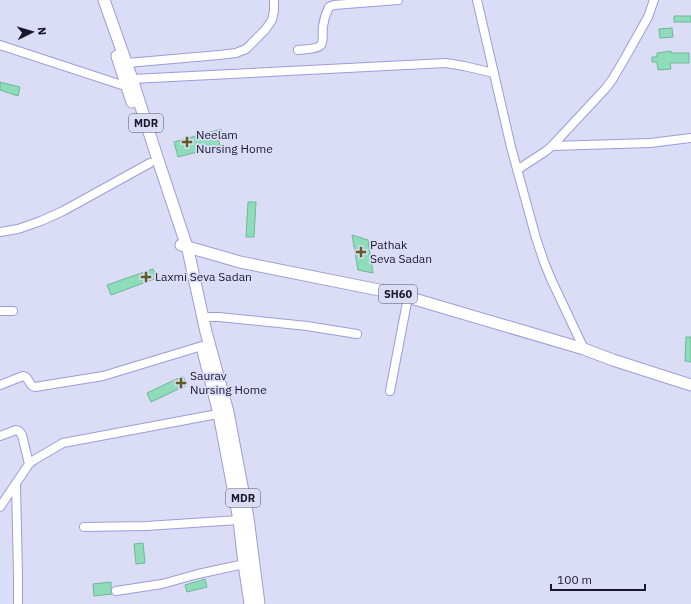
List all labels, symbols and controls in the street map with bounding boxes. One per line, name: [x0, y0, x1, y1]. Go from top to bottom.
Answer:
north arrow: [12, 12, 52, 52]
text: N: [35, 27, 49, 36]
road number: MDR: [129, 114, 163, 132]
place label: Neelam Nursing Home: [196, 127, 273, 156]
marker: Neelam Nursing Home: [181, 136, 193, 148]
place label: Pathak Seva Sadan: [370, 237, 432, 266]
marker: Pathak Seva Sadan: [355, 246, 367, 258]
place label: Laxmi Seva Sadan: [155, 269, 252, 284]
marker: Laxmi Seva Sadan: [140, 271, 152, 283]
road number: SH60: [379, 285, 417, 303]
place label: Saurav Nursing Home: [190, 368, 267, 397]
marker: Saurav Nursing Home: [175, 377, 187, 389]
road number: MDR: [226, 489, 260, 507]
scale bar: [551, 566, 645, 592]
text: 100 m: [557, 572, 592, 587]

